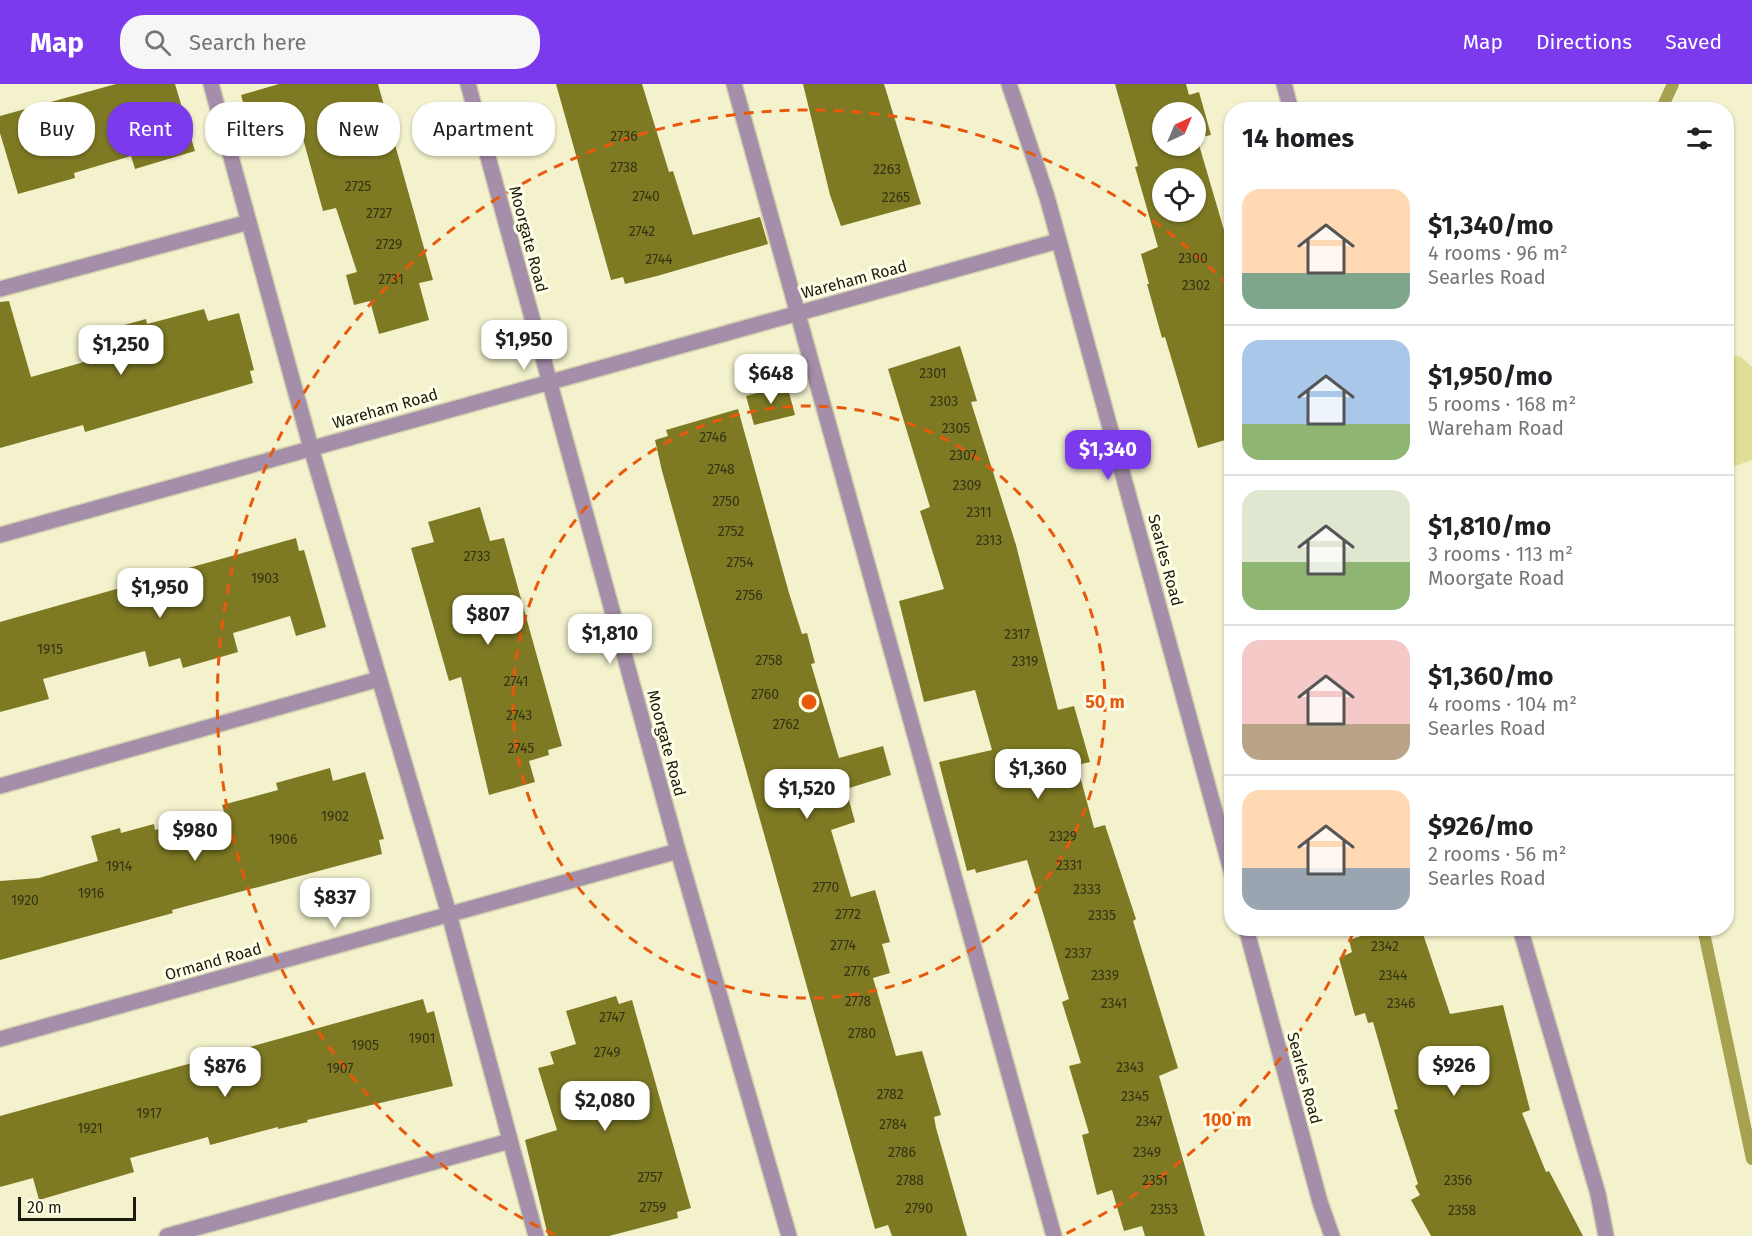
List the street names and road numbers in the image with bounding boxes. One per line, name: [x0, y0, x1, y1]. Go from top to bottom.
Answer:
street label: Moorgate Road: [505, 184, 552, 294]
street label: Wareham Road: [799, 256, 909, 303]
street label: Wareham Road: [330, 384, 440, 433]
street label: Searles Road: [1144, 512, 1187, 608]
street label: Moorgate Road: [643, 688, 690, 798]
street label: Ormand Road: [163, 939, 264, 984]
street label: Searles Road: [1283, 1030, 1326, 1126]

